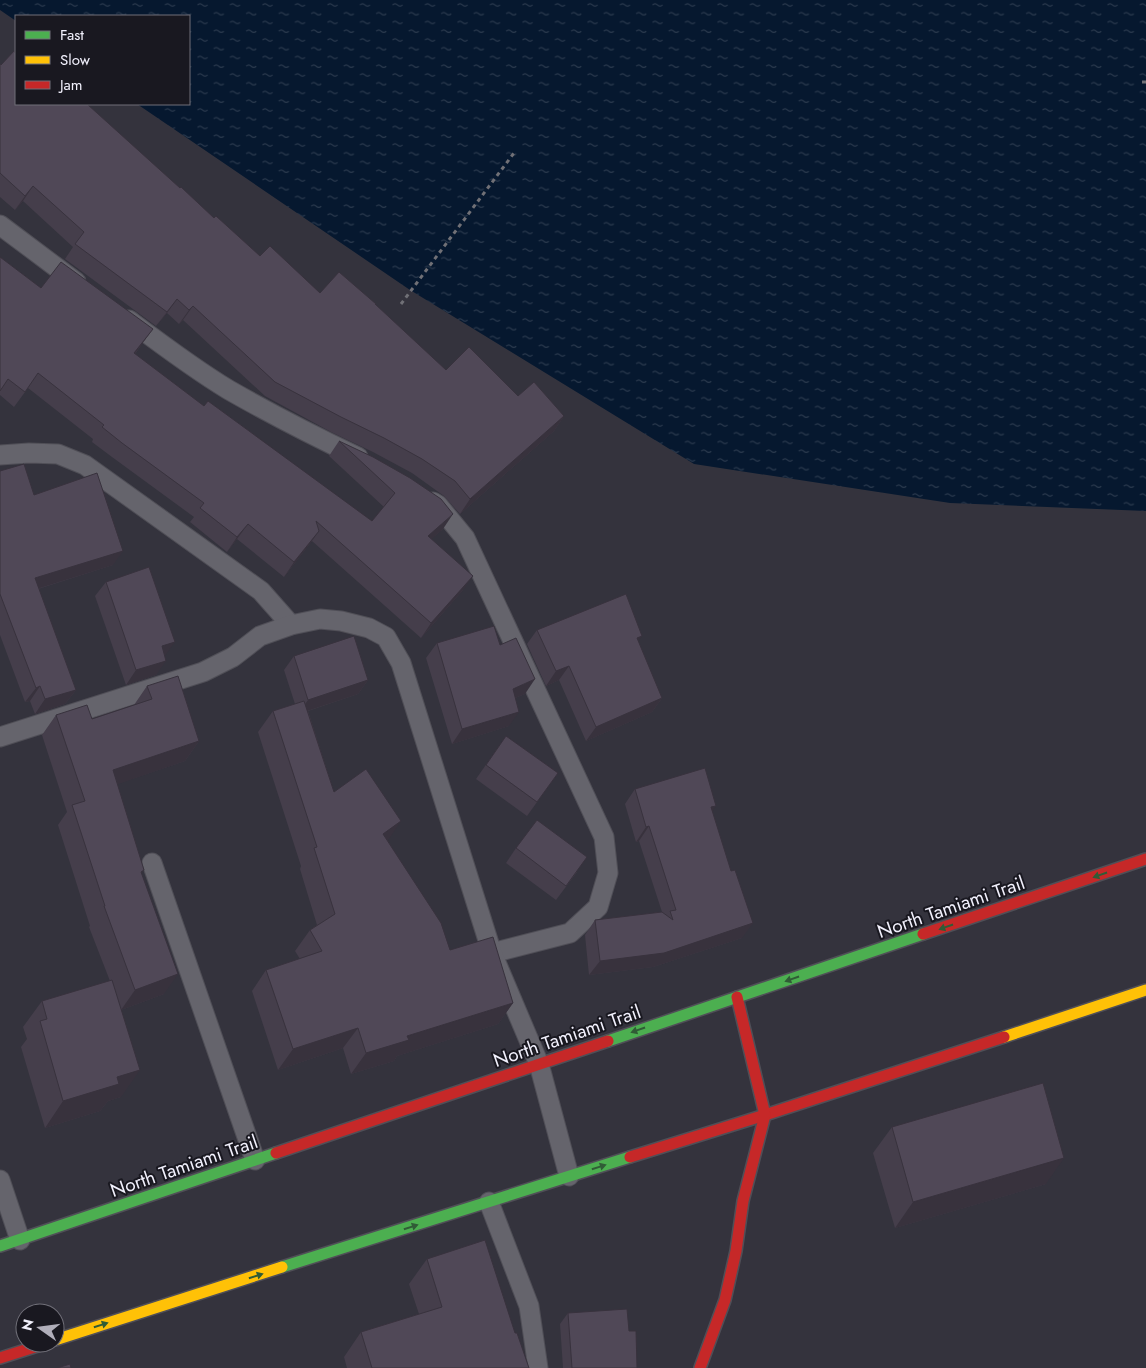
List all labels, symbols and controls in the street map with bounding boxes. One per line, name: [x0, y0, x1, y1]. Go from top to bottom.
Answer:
legend: [15, 15, 190, 105]
text: Fast: [60, 24, 84, 46]
text: Slow: [60, 49, 91, 71]
text: Jam: [58, 74, 83, 96]
street label: North Tamiami Trail: [874, 869, 1028, 945]
one-way arrow: [1092, 872, 1107, 879]
one-way arrow: [938, 924, 953, 931]
one-way arrow: [784, 975, 799, 983]
street label: North Tamiami Trail: [490, 998, 644, 1074]
one-way arrow: [630, 1027, 645, 1035]
street label: North Tamiami Trail: [107, 1128, 261, 1204]
one-way arrow: [592, 1162, 607, 1170]
one-way arrow: [404, 1222, 419, 1230]
one-way arrow: [249, 1272, 264, 1279]
north arrow: [15, 1303, 65, 1353]
text: N: [16, 1317, 38, 1333]
one-way arrow: [94, 1321, 109, 1329]

